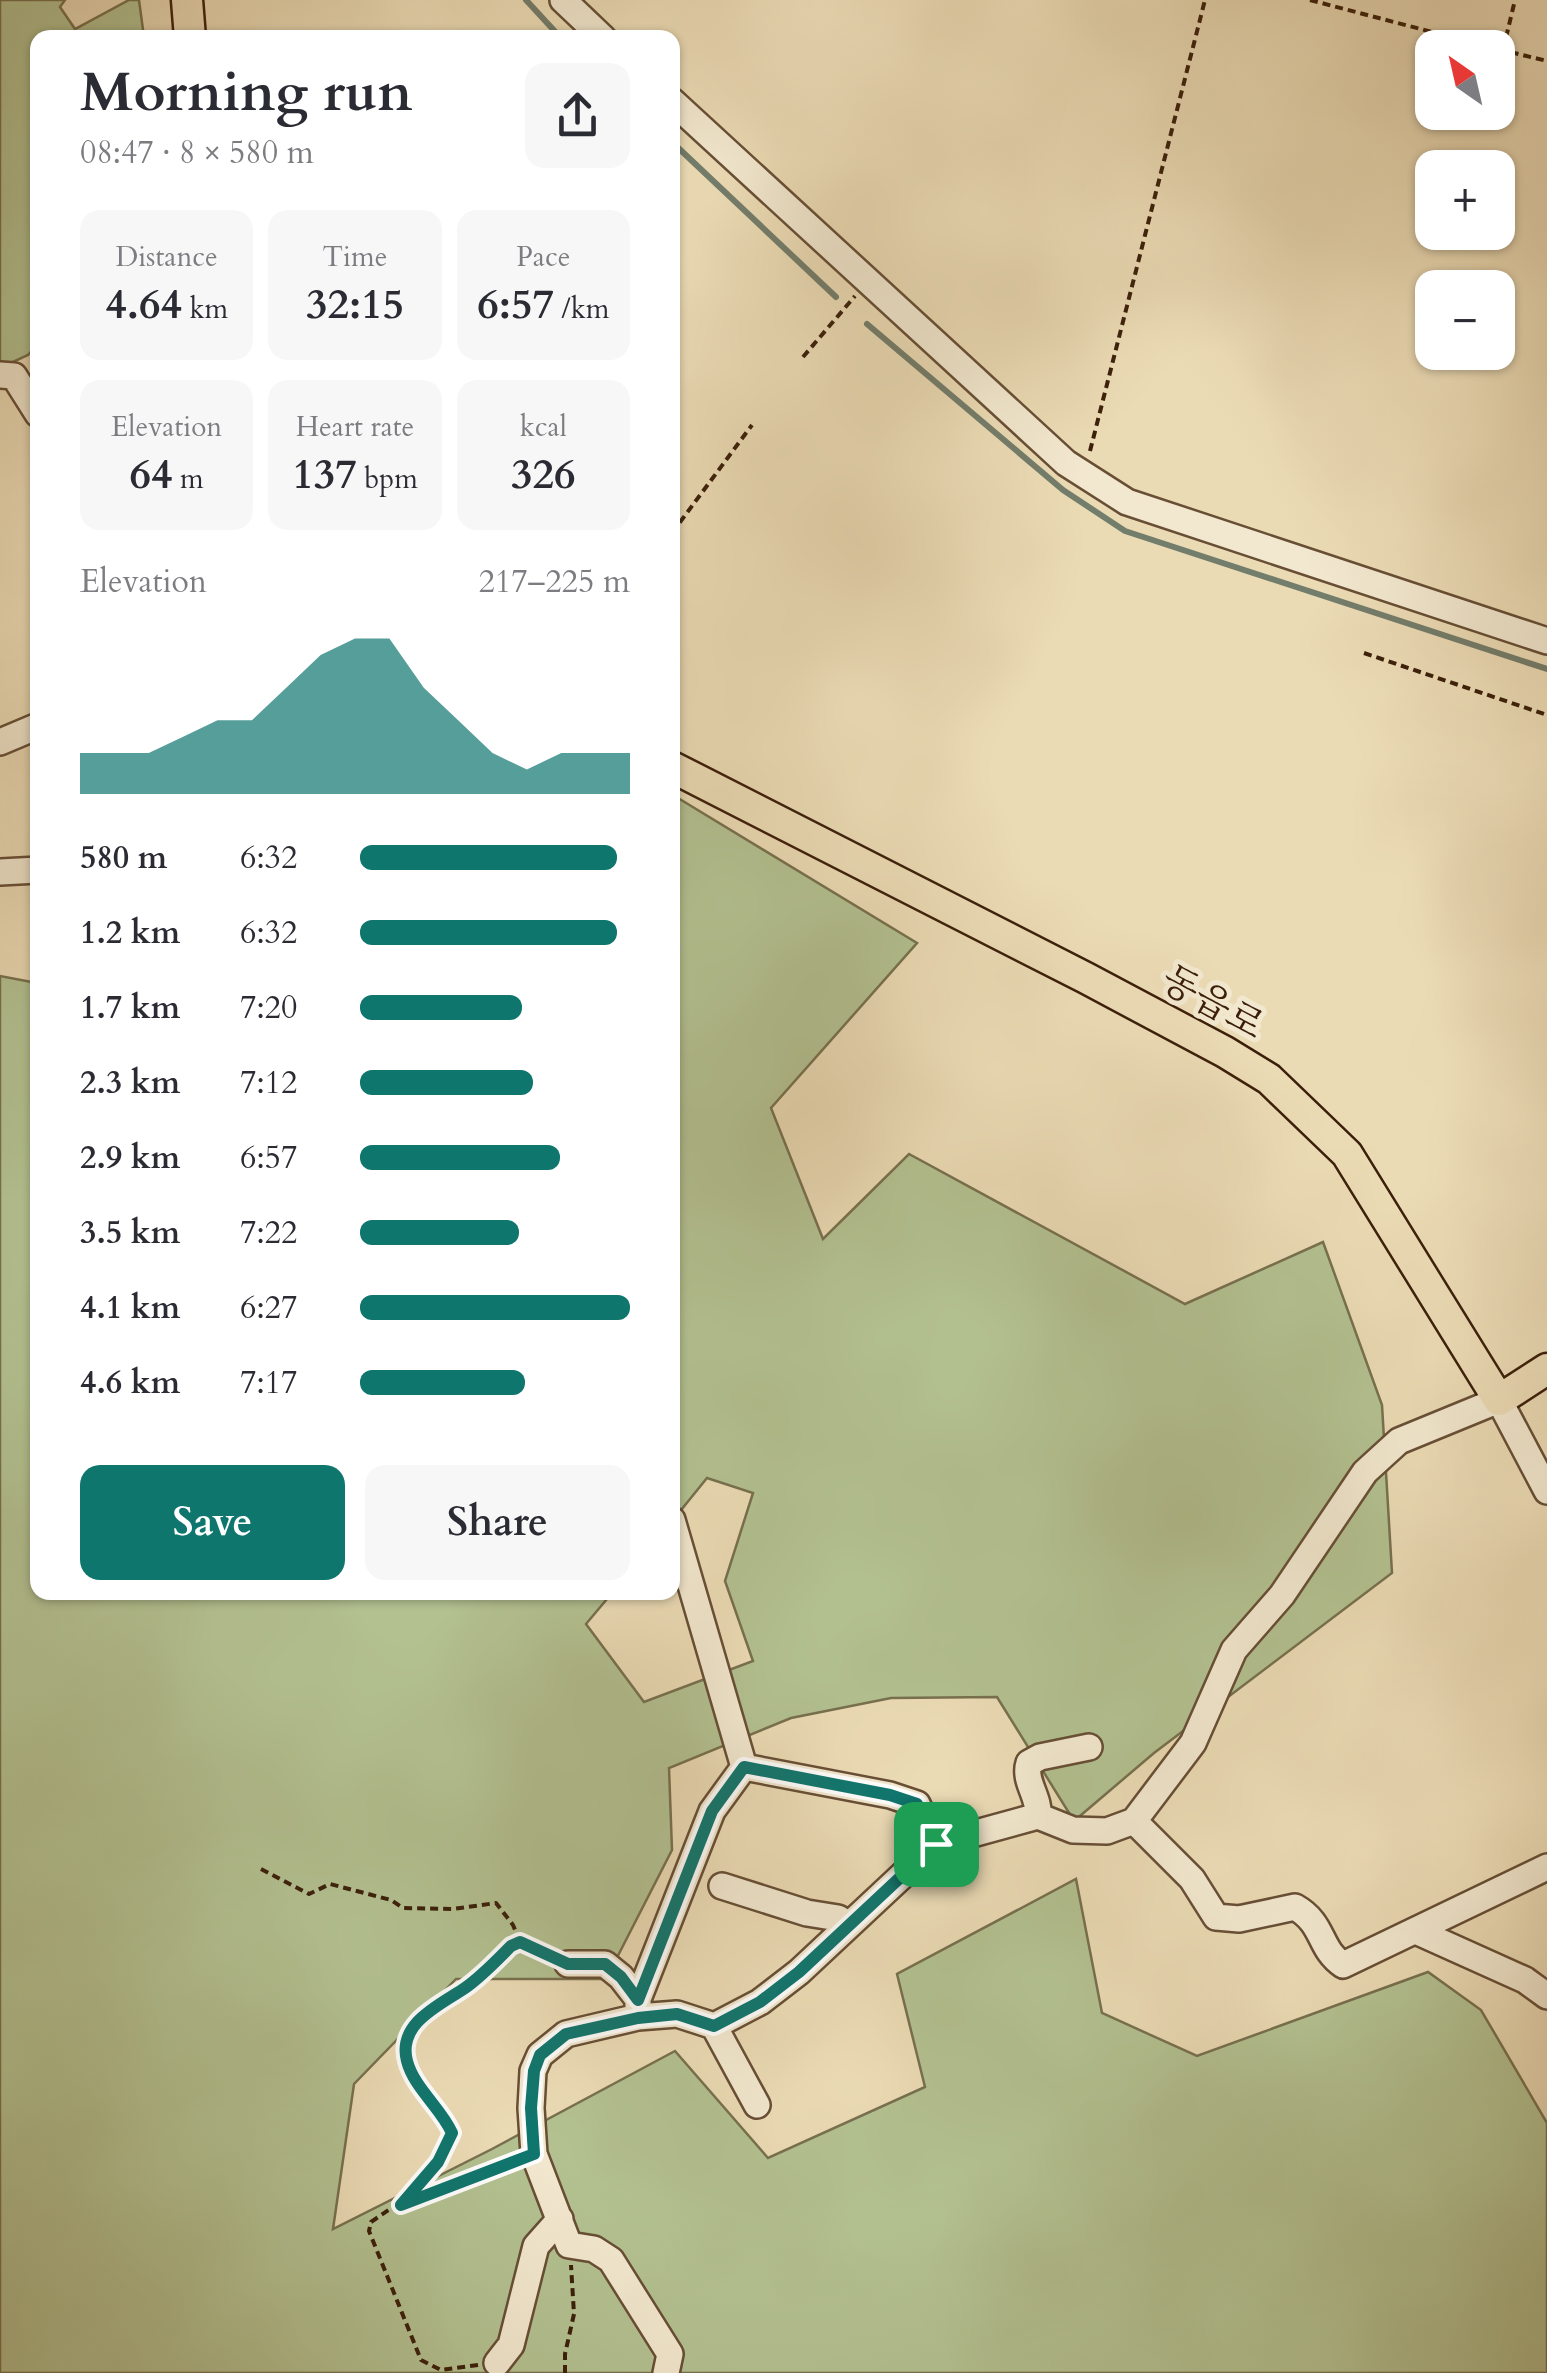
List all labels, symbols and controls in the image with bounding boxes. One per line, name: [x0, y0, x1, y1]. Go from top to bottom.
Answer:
north arrow: [1415, 30, 1515, 130]
map controls: [1415, 30, 1515, 370]
text: Morning run: [80, 56, 413, 130]
button: share: [525, 63, 630, 168]
text: 08:47 · 8 × 580 m: [80, 131, 314, 175]
button: +: [1415, 150, 1515, 250]
text: Distance: [115, 238, 218, 276]
text: Time: [323, 238, 387, 276]
text: Pace: [516, 238, 570, 276]
button: −: [1415, 270, 1515, 370]
text: 4.64: [105, 276, 182, 333]
text: 32:15: [306, 276, 404, 333]
text: 6:57: [477, 276, 554, 333]
text: km: [182, 290, 228, 328]
text: /km: [554, 290, 609, 328]
text: Elevation: [111, 408, 222, 446]
text: Heart rate: [296, 408, 414, 446]
text: kcal: [520, 408, 567, 446]
text: 64: [130, 446, 173, 503]
text: 137: [292, 446, 357, 503]
text: 326: [511, 446, 576, 503]
text: m: [173, 460, 204, 498]
text: bpm: [357, 460, 418, 498]
text: Elevation: [80, 560, 207, 604]
text: 217–225 m: [478, 560, 630, 604]
text: 580 m: [80, 836, 167, 880]
text: 6:32: [240, 836, 297, 880]
text: 1.2 km: [80, 911, 180, 955]
text: 6:32: [240, 911, 297, 955]
street label: 동읍로: [1152, 953, 1273, 1052]
text: 1.7 km: [80, 986, 180, 1030]
text: 7:20: [240, 986, 297, 1030]
text: 2.3 km: [80, 1061, 180, 1105]
text: 7:12: [240, 1061, 297, 1105]
text: 2.9 km: [80, 1136, 180, 1180]
text: 6:57: [240, 1136, 297, 1180]
text: 3.5 km: [80, 1211, 180, 1255]
text: 7:22: [240, 1211, 297, 1255]
text: 4.1 km: [80, 1286, 180, 1330]
text: 6:27: [240, 1286, 297, 1330]
text: 4.6 km: [80, 1361, 180, 1405]
text: 7:17: [240, 1361, 297, 1405]
button: Save: [80, 1465, 345, 1580]
button: Share: [365, 1465, 630, 1580]
pin: [894, 1802, 979, 1887]
icon: arrive: [909, 1817, 964, 1872]

